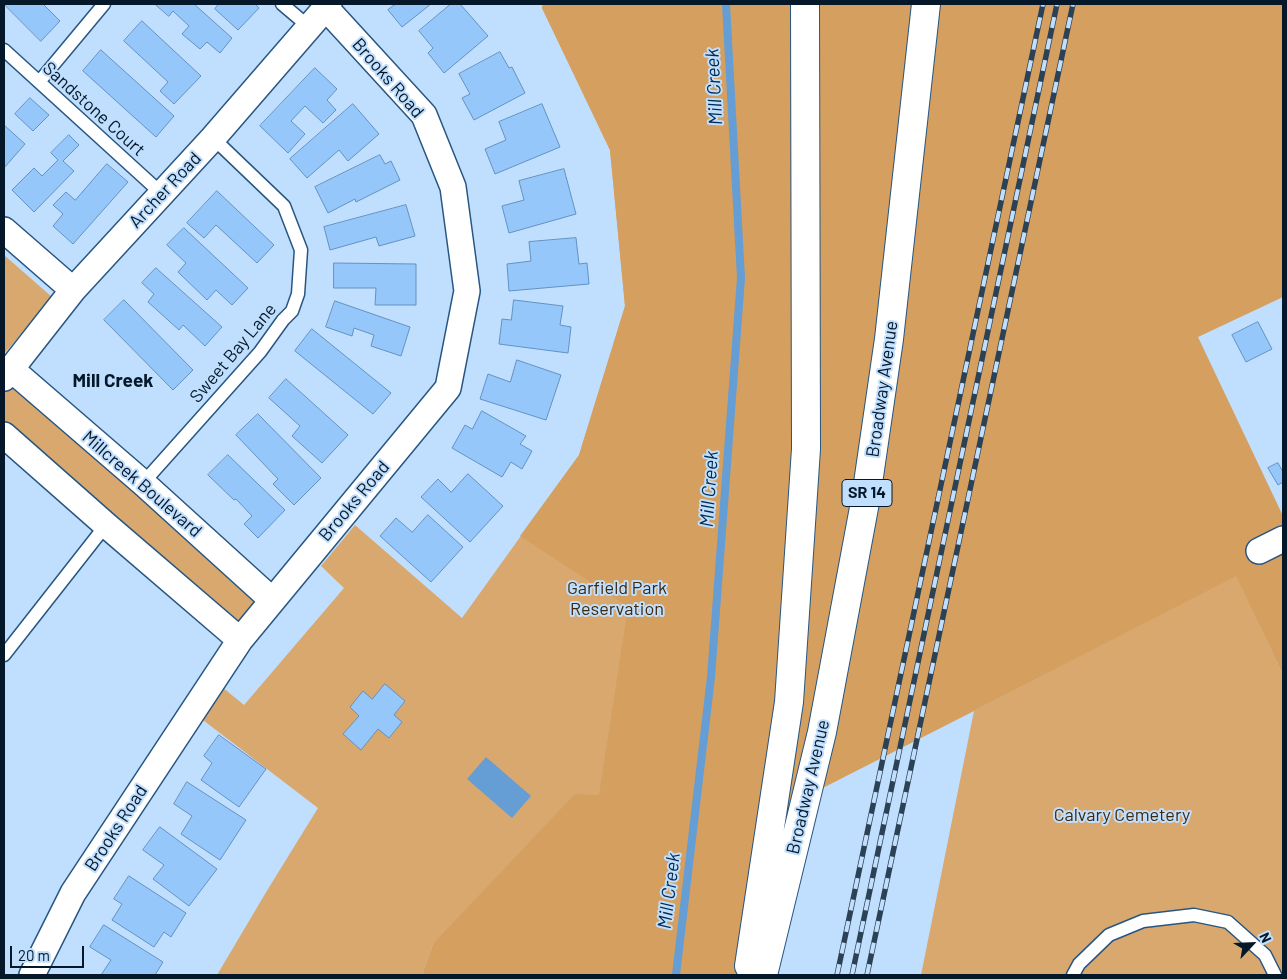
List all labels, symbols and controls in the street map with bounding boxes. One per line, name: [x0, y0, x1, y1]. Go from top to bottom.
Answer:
street label: Brooks Road: [348, 34, 428, 122]
water label: Mill Creek: [701, 48, 727, 126]
street label: Sandstone Court: [38, 57, 150, 161]
street label: Archer Road: [124, 148, 206, 232]
street label: Sweet Bay Lane: [185, 299, 281, 407]
street label: Broadway Avenue: [862, 319, 902, 459]
district label: Mill Creek: [73, 370, 153, 392]
street label: Millcreek Boulevard: [78, 426, 206, 542]
water label: Mill Creek: [695, 450, 723, 528]
street label: Brooks Road: [314, 456, 394, 546]
road number: SR 14: [842, 479, 892, 506]
park label: Garfield Park Reservation: [567, 577, 667, 620]
street label: Broadway Avenue: [782, 718, 834, 856]
street label: Brooks Road: [80, 781, 152, 875]
park label: Calvary Cemetery: [1054, 804, 1190, 826]
water label: Mill Creek: [653, 852, 685, 930]
north arrow: [1227, 919, 1277, 969]
text: N: [1256, 930, 1276, 945]
scale bar: [12, 936, 86, 968]
text: 20 m: [18, 946, 50, 964]

